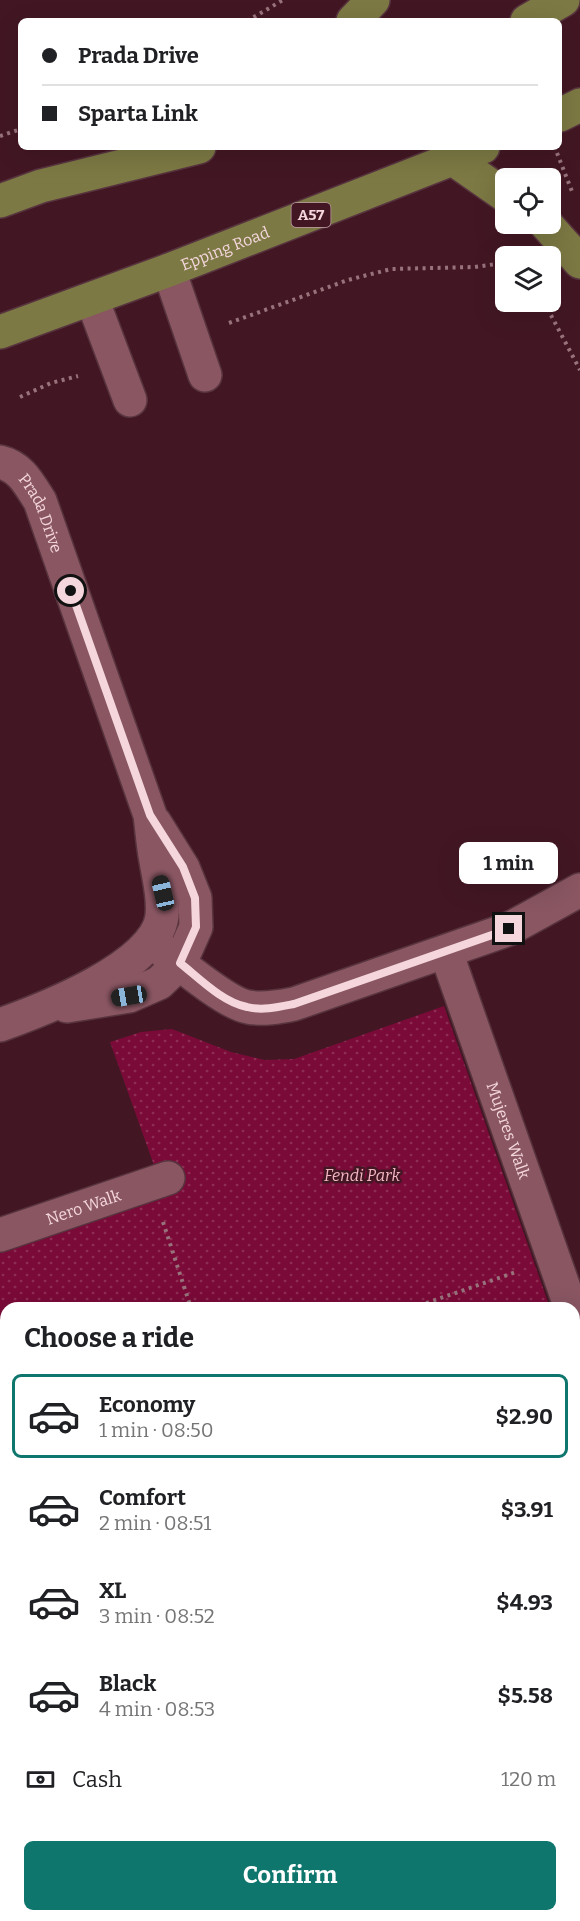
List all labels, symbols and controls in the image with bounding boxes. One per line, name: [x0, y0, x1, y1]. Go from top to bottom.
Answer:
text: Prada Drive: [78, 42, 199, 69]
text: Sparta Link: [78, 100, 198, 127]
map controls: [495, 168, 561, 312]
button: locate: [495, 168, 561, 234]
road number: A57: [292, 203, 330, 227]
street label: Epping Road: [178, 222, 272, 274]
button: layers: [495, 246, 561, 312]
street label: Prada Drive: [15, 469, 67, 555]
route start: [57, 577, 84, 604]
callout: 1 min: [460, 842, 558, 884]
text: 1 min: [483, 851, 534, 875]
car: [150, 873, 176, 913]
route end: [495, 915, 522, 942]
car: [110, 984, 148, 1008]
street label: Mujeres Walk: [483, 1079, 534, 1181]
park label: Fendi Park: [324, 1166, 400, 1185]
street label: Nero Walk: [43, 1185, 123, 1228]
text: Choose a ride: [24, 1322, 194, 1354]
icon: car: [27, 1389, 81, 1443]
text: Economy: [99, 1391, 195, 1418]
text: $2.90: [496, 1403, 553, 1430]
text: 1 min · 08:50: [99, 1418, 214, 1442]
icon: car: [27, 1482, 81, 1536]
text: Comfort: [99, 1484, 186, 1511]
text: $3.91: [501, 1496, 553, 1523]
text: 2 min · 08:51: [99, 1511, 211, 1535]
icon: car: [27, 1575, 81, 1629]
text: XL: [99, 1577, 126, 1604]
text: $4.93: [496, 1589, 553, 1616]
text: 3 min · 08:52: [99, 1604, 215, 1628]
icon: car: [27, 1668, 81, 1722]
text: Black: [99, 1670, 156, 1697]
text: $5.58: [498, 1682, 553, 1709]
text: 4 min · 08:53: [99, 1697, 215, 1721]
icon: cash: [24, 1763, 57, 1796]
text: Cash: [72, 1766, 122, 1793]
text: 120 m: [501, 1767, 556, 1791]
button: Confirm: [24, 1841, 556, 1910]

